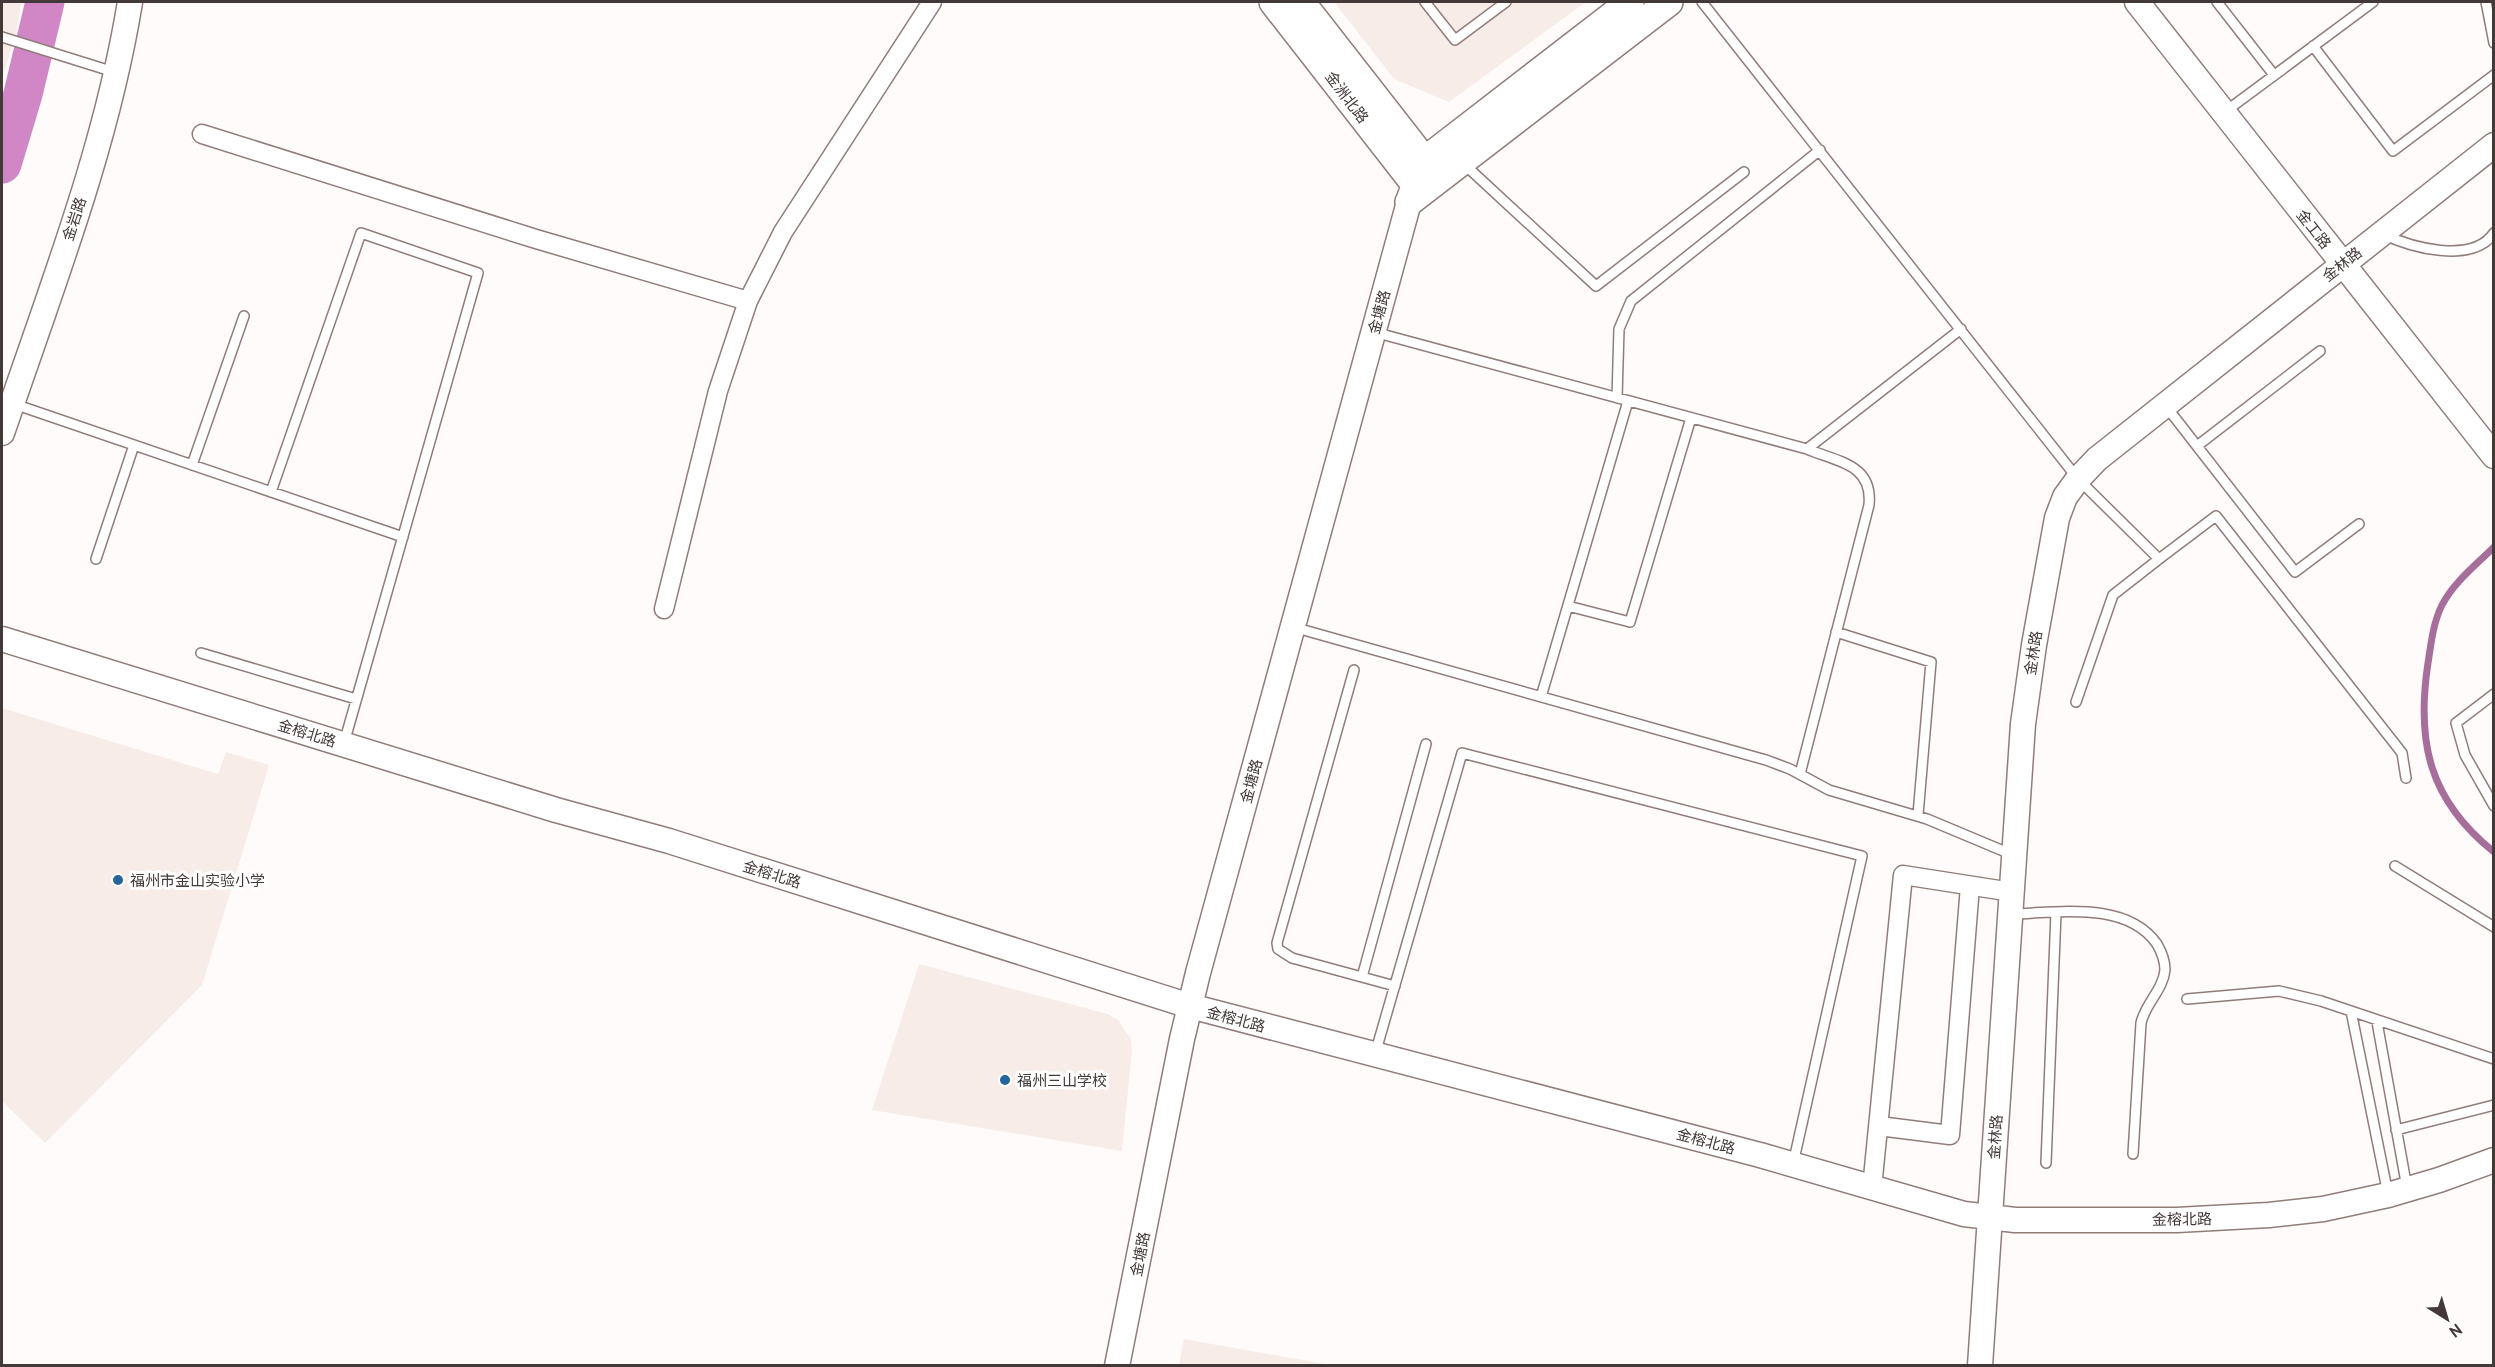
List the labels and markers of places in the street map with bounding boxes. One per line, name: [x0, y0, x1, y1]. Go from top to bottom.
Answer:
place label: 福州市金山实验小学: [130, 871, 265, 890]
marker: 福州市金山实验小学: [111, 873, 125, 887]
place label: 福州三山学校: [1017, 1071, 1107, 1090]
marker: 福州三山学校: [998, 1073, 1012, 1087]

